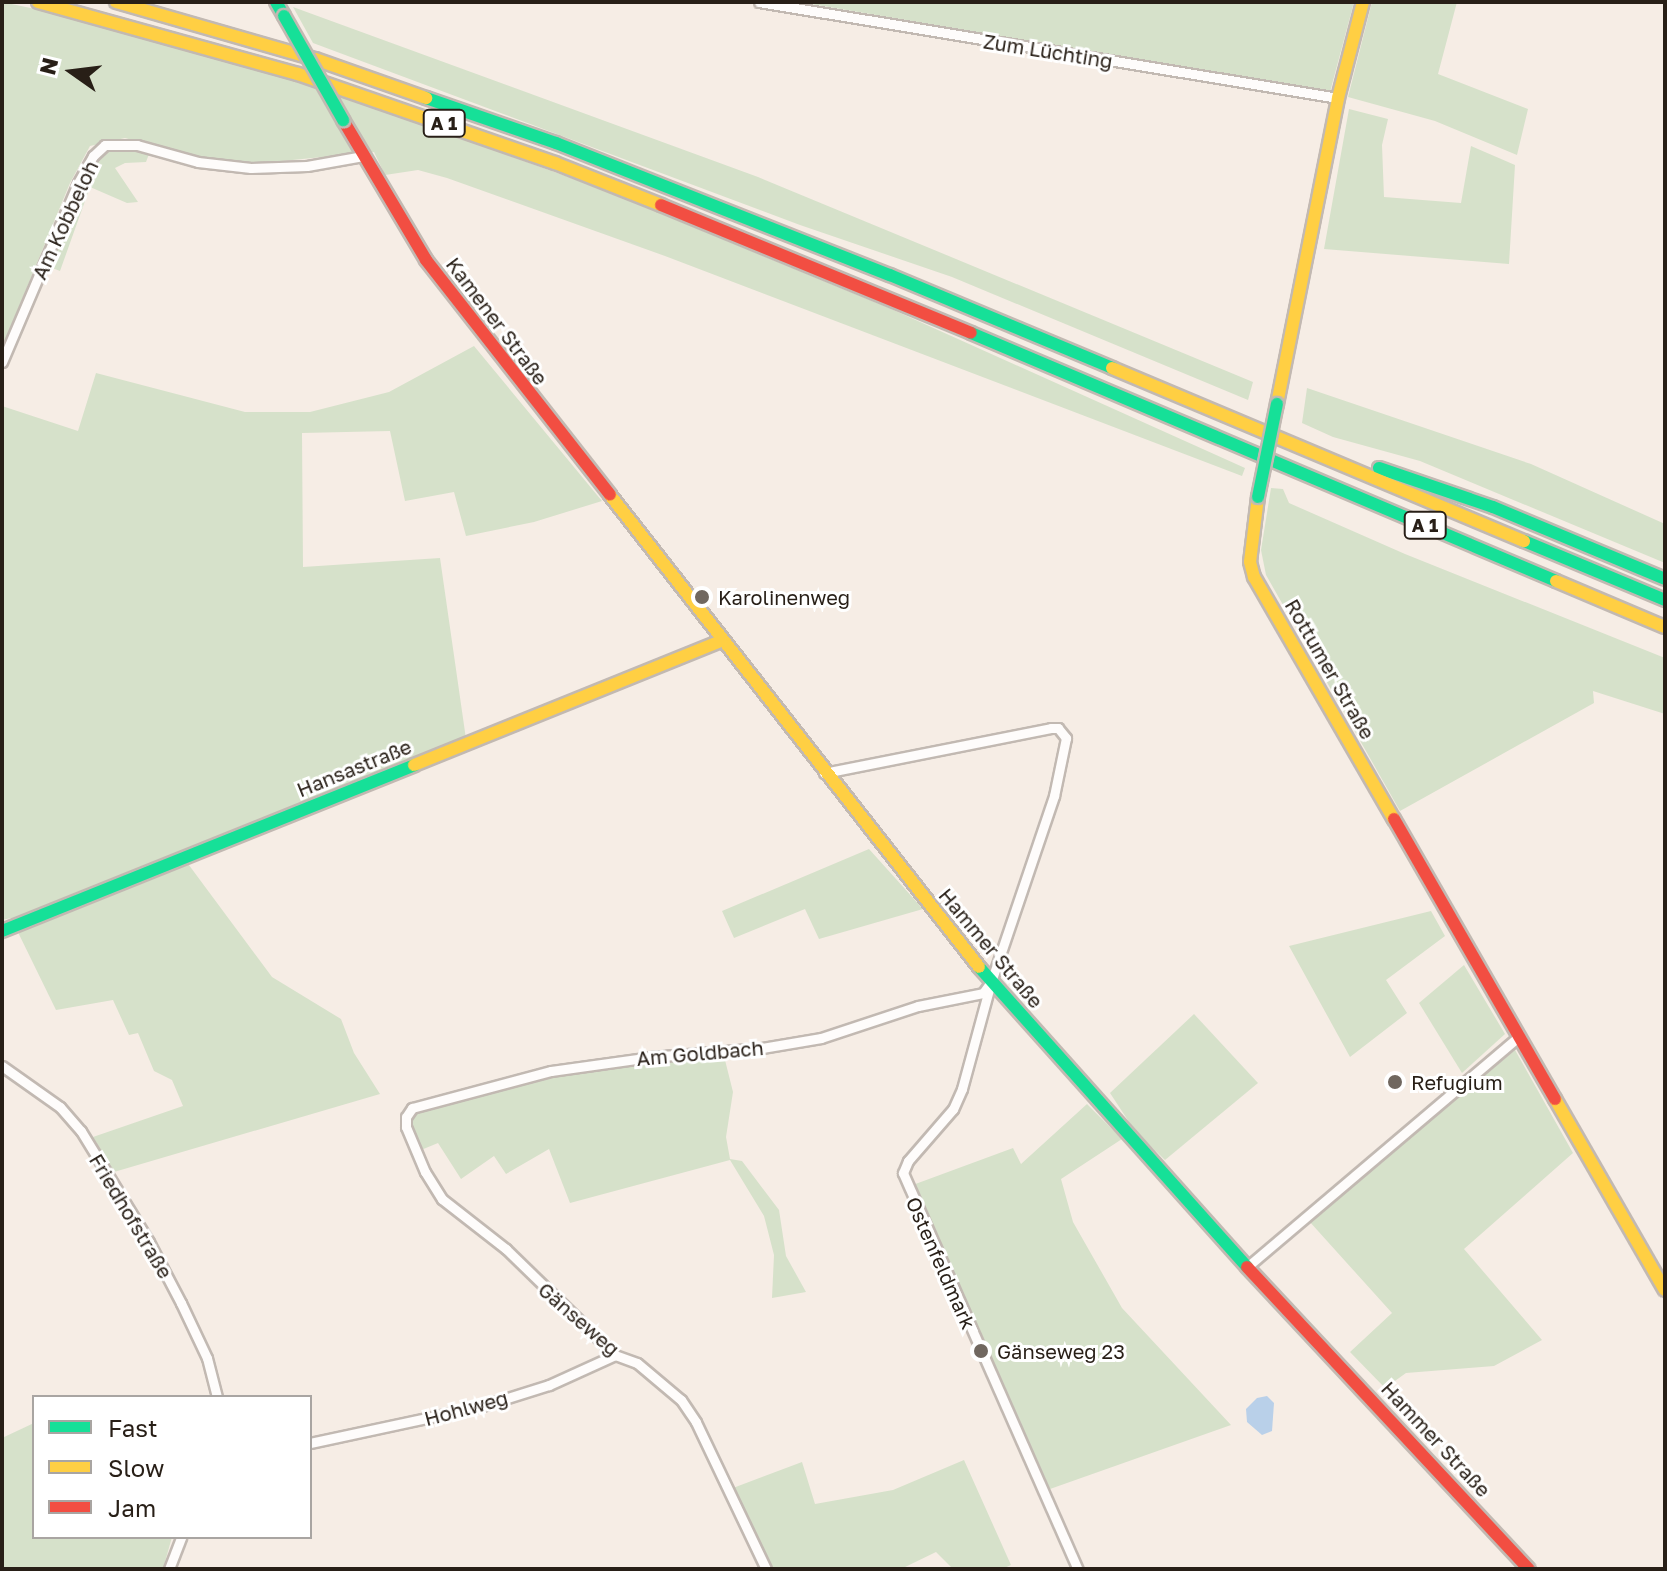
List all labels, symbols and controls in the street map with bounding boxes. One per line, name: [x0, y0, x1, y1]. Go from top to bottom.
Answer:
street label: Zum Lüchting: [982, 29, 1114, 73]
north arrow: [32, 32, 112, 112]
text: N: [33, 55, 63, 77]
road number: A 1: [422, 109, 466, 137]
street label: Am Kobbeloh: [27, 157, 103, 283]
street label: Kamener Straße: [441, 253, 553, 389]
road number: A 1: [1403, 511, 1447, 539]
place label: Karolinenweg: [718, 585, 850, 609]
marker: Karolinenweg: [693, 588, 711, 606]
street label: Rottumer Straße: [1280, 595, 1380, 743]
street label: Hansastraße: [293, 734, 415, 802]
street label: Hammer Straße: [934, 883, 1048, 1013]
street label: Am Goldbach: [635, 1035, 765, 1071]
place label: Refugium: [1411, 1070, 1503, 1094]
marker: Refugium: [1386, 1073, 1404, 1091]
street label: Friedhofstraße: [84, 1149, 178, 1283]
street label: Ostenfeldmark: [901, 1193, 981, 1333]
street label: Gänseweg: [534, 1277, 624, 1361]
place label: Gänseweg 23: [997, 1339, 1125, 1363]
marker: Gänseweg 23: [972, 1342, 990, 1360]
street label: Hammer Straße: [1376, 1376, 1496, 1502]
street label: Hohlweg: [422, 1385, 510, 1431]
legend: [32, 1395, 312, 1539]
text: Fast: [108, 1413, 158, 1442]
text: Slow: [108, 1453, 164, 1482]
text: Jam: [108, 1493, 156, 1522]

